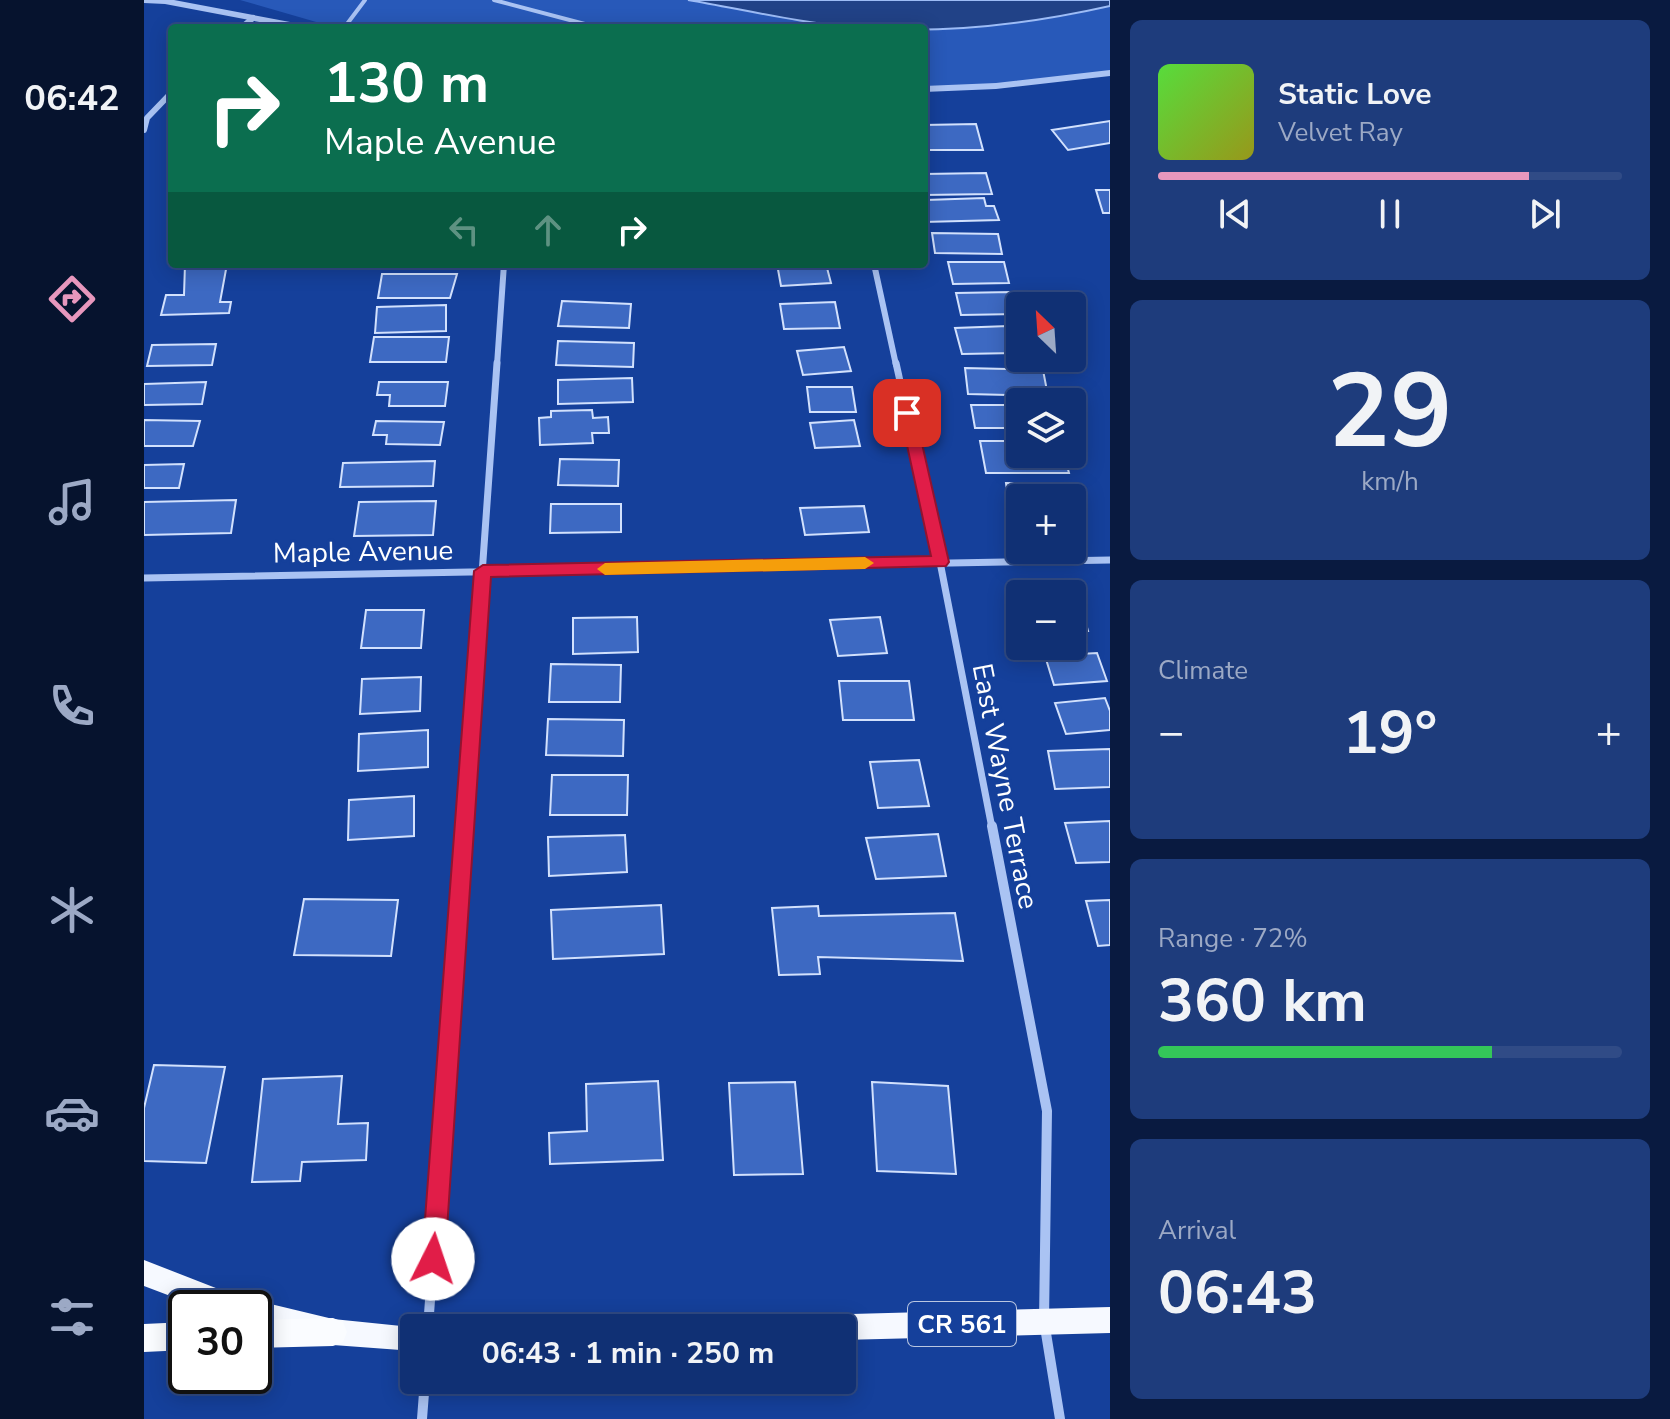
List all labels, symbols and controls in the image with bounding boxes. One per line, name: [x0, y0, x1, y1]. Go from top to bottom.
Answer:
text: 130 m: [324, 45, 489, 122]
icon: right: [192, 56, 296, 160]
text: 06:42: [24, 74, 120, 123]
text: Static Love: [1278, 74, 1432, 115]
text: Velvet Ray: [1278, 115, 1403, 150]
text: Maple Avenue: [324, 118, 556, 167]
icon: previous: [1213, 192, 1257, 236]
icon: pause: [1368, 192, 1412, 236]
icon: next: [1523, 192, 1567, 236]
icon: left: [442, 208, 486, 252]
icon: ahead: [526, 208, 570, 252]
icon: right: [610, 208, 654, 252]
icon: directions: [44, 271, 100, 327]
north arrow: [1006, 292, 1086, 372]
map controls: [1006, 292, 1086, 660]
text: 29: [1328, 341, 1452, 483]
pin: [873, 379, 941, 447]
button: layers: [1006, 388, 1086, 468]
icon: arrive: [885, 391, 929, 435]
text: km/h: [1361, 464, 1419, 499]
icon: music: [44, 474, 100, 530]
button: +: [1006, 484, 1086, 564]
street label: Maple Avenue: [272, 531, 454, 573]
button: −: [1006, 580, 1086, 660]
text: Climate: [1158, 653, 1248, 688]
street label: East Wayne Terrace: [963, 660, 1047, 912]
icon: phone: [44, 678, 100, 734]
text: 19°: [1343, 692, 1437, 774]
text: −: [1158, 703, 1184, 763]
text: +: [1596, 703, 1622, 763]
icon: climate: [44, 882, 100, 938]
text: Range · 72%: [1158, 921, 1308, 956]
text: 360 km: [1158, 960, 1367, 1042]
icon: car: [44, 1085, 100, 1141]
text: Arrival: [1158, 1213, 1236, 1248]
position arrow: [391, 1217, 475, 1301]
text: 06:43: [1158, 1252, 1317, 1334]
icon: filters: [44, 1289, 100, 1345]
speed limit sign: 30: [168, 1290, 272, 1394]
road number: CR 561: [908, 1302, 1016, 1346]
text: 06:43 · 1 min · 250 m: [482, 1333, 774, 1374]

